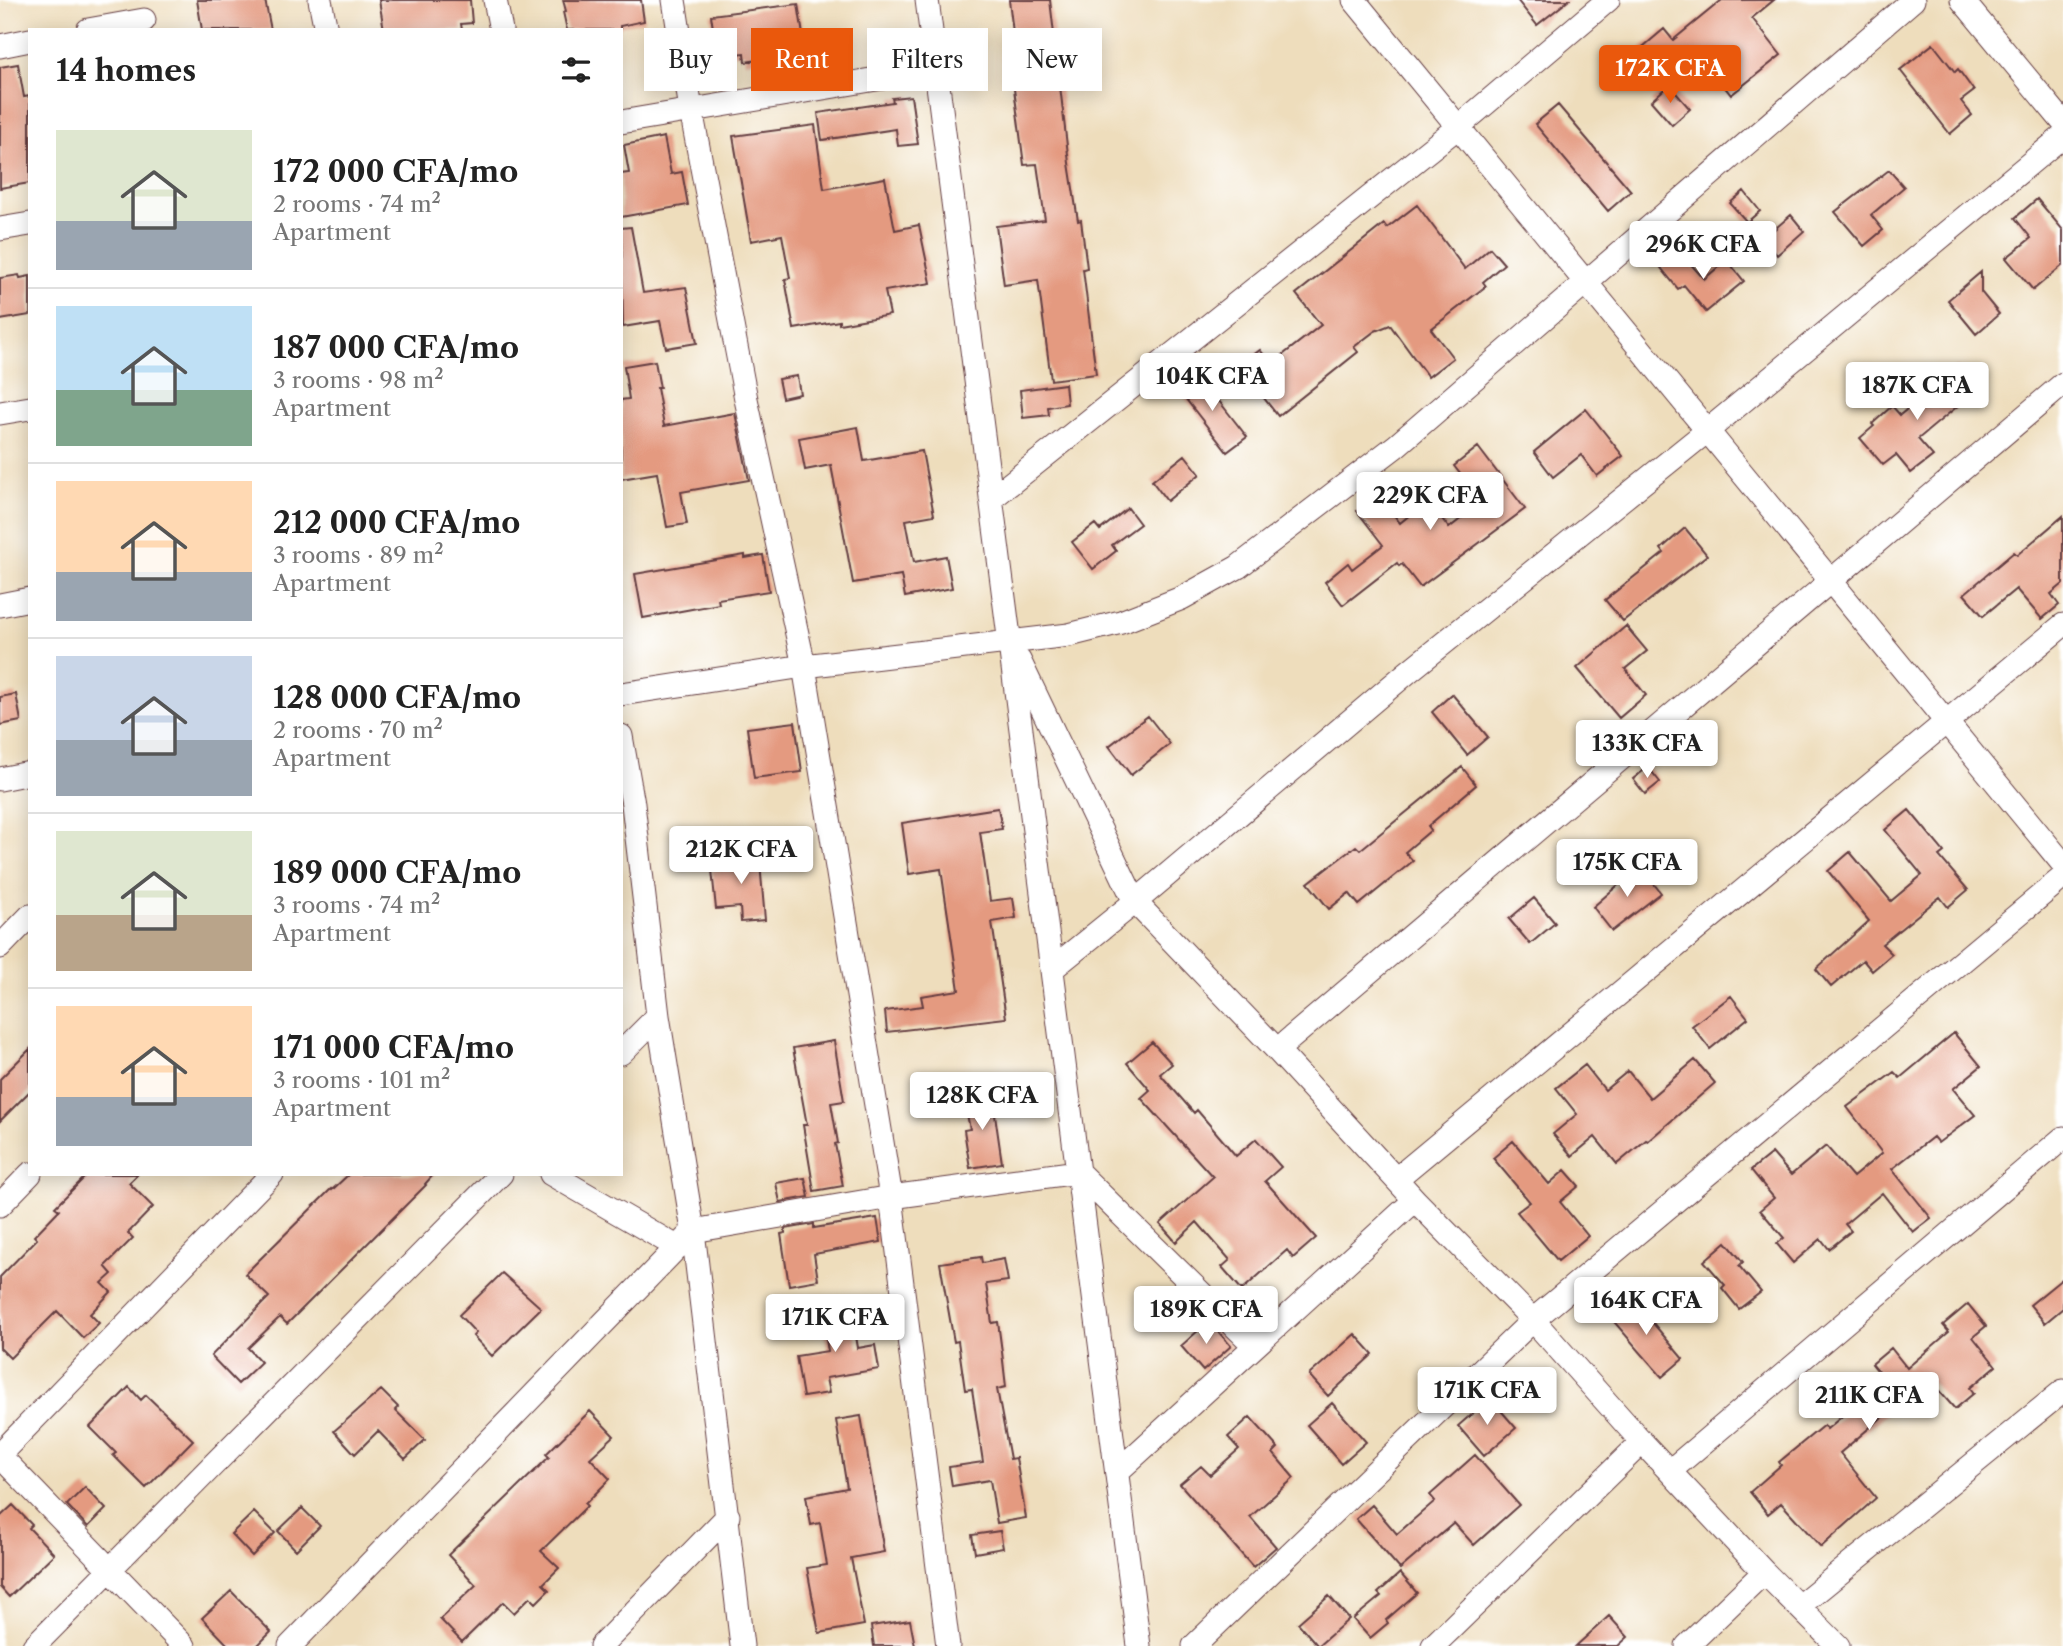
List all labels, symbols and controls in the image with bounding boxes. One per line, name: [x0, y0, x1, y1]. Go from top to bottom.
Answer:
chip: Buy: [644, 28, 737, 91]
chip: Rent: [751, 28, 853, 91]
chip: Filters: [867, 28, 988, 91]
chip: New: [1002, 28, 1102, 91]
pin: 172K CFA: [1598, 46, 1742, 105]
icon: filters: [557, 51, 595, 89]
text: 14 homes: [56, 52, 196, 89]
text: 172K CFA: [1615, 54, 1725, 82]
text: 172 000 CFA/mo: [273, 153, 518, 190]
icon: home: [112, 158, 196, 242]
text: 2 rooms · 74 m²: [273, 190, 441, 218]
text: Apartment: [273, 218, 391, 246]
pin: 296K CFA: [1631, 222, 1775, 281]
text: 296K CFA: [1645, 230, 1761, 258]
text: 187 000 CFA/mo: [273, 329, 519, 366]
icon: home: [112, 334, 196, 418]
pin: 104K CFA: [1140, 354, 1284, 413]
text: 104K CFA: [1156, 362, 1268, 390]
pin: 187K CFA: [1845, 362, 1989, 422]
text: 3 rooms · 98 m²: [273, 366, 444, 394]
text: 187K CFA: [1862, 371, 1972, 399]
text: Apartment: [273, 394, 391, 422]
pin: 229K CFA: [1358, 472, 1502, 532]
text: 229K CFA: [1373, 481, 1487, 509]
text: 212 000 CFA/mo: [273, 504, 520, 541]
icon: home: [112, 509, 196, 593]
text: 3 rooms · 89 m²: [273, 541, 444, 569]
text: Apartment: [273, 569, 391, 597]
text: 128 000 CFA/mo: [273, 679, 521, 716]
icon: home: [112, 684, 196, 768]
text: 2 rooms · 70 m²: [273, 716, 443, 744]
pin: 133K CFA: [1575, 720, 1719, 780]
text: 133K CFA: [1592, 729, 1702, 757]
text: Apartment: [273, 744, 391, 772]
pin: 212K CFA: [669, 826, 813, 886]
text: 212K CFA: [685, 835, 797, 863]
pin: 175K CFA: [1555, 839, 1699, 899]
text: 175K CFA: [1573, 848, 1681, 876]
text: 189 000 CFA/mo: [273, 854, 521, 891]
icon: home: [112, 859, 196, 943]
text: 3 rooms · 74 m²: [273, 891, 440, 919]
text: Apartment: [273, 919, 391, 947]
text: 171 000 CFA/mo: [273, 1029, 514, 1066]
icon: home: [112, 1034, 196, 1118]
text: 3 rooms · 101 m²: [273, 1066, 450, 1094]
pin: 128K CFA: [910, 1072, 1054, 1132]
text: 128K CFA: [926, 1081, 1038, 1109]
text: Apartment: [273, 1094, 391, 1122]
pin: 164K CFA: [1574, 1278, 1718, 1337]
pin: 189K CFA: [1134, 1286, 1278, 1346]
text: 164K CFA: [1590, 1286, 1702, 1314]
pin: 171K CFA: [763, 1294, 907, 1354]
text: 189K CFA: [1150, 1295, 1262, 1323]
text: 171K CFA: [782, 1303, 888, 1331]
pin: 171K CFA: [1415, 1368, 1559, 1427]
pin: 211K CFA: [1797, 1372, 1941, 1432]
text: 171K CFA: [1434, 1376, 1540, 1404]
text: 211K CFA: [1815, 1381, 1923, 1409]

